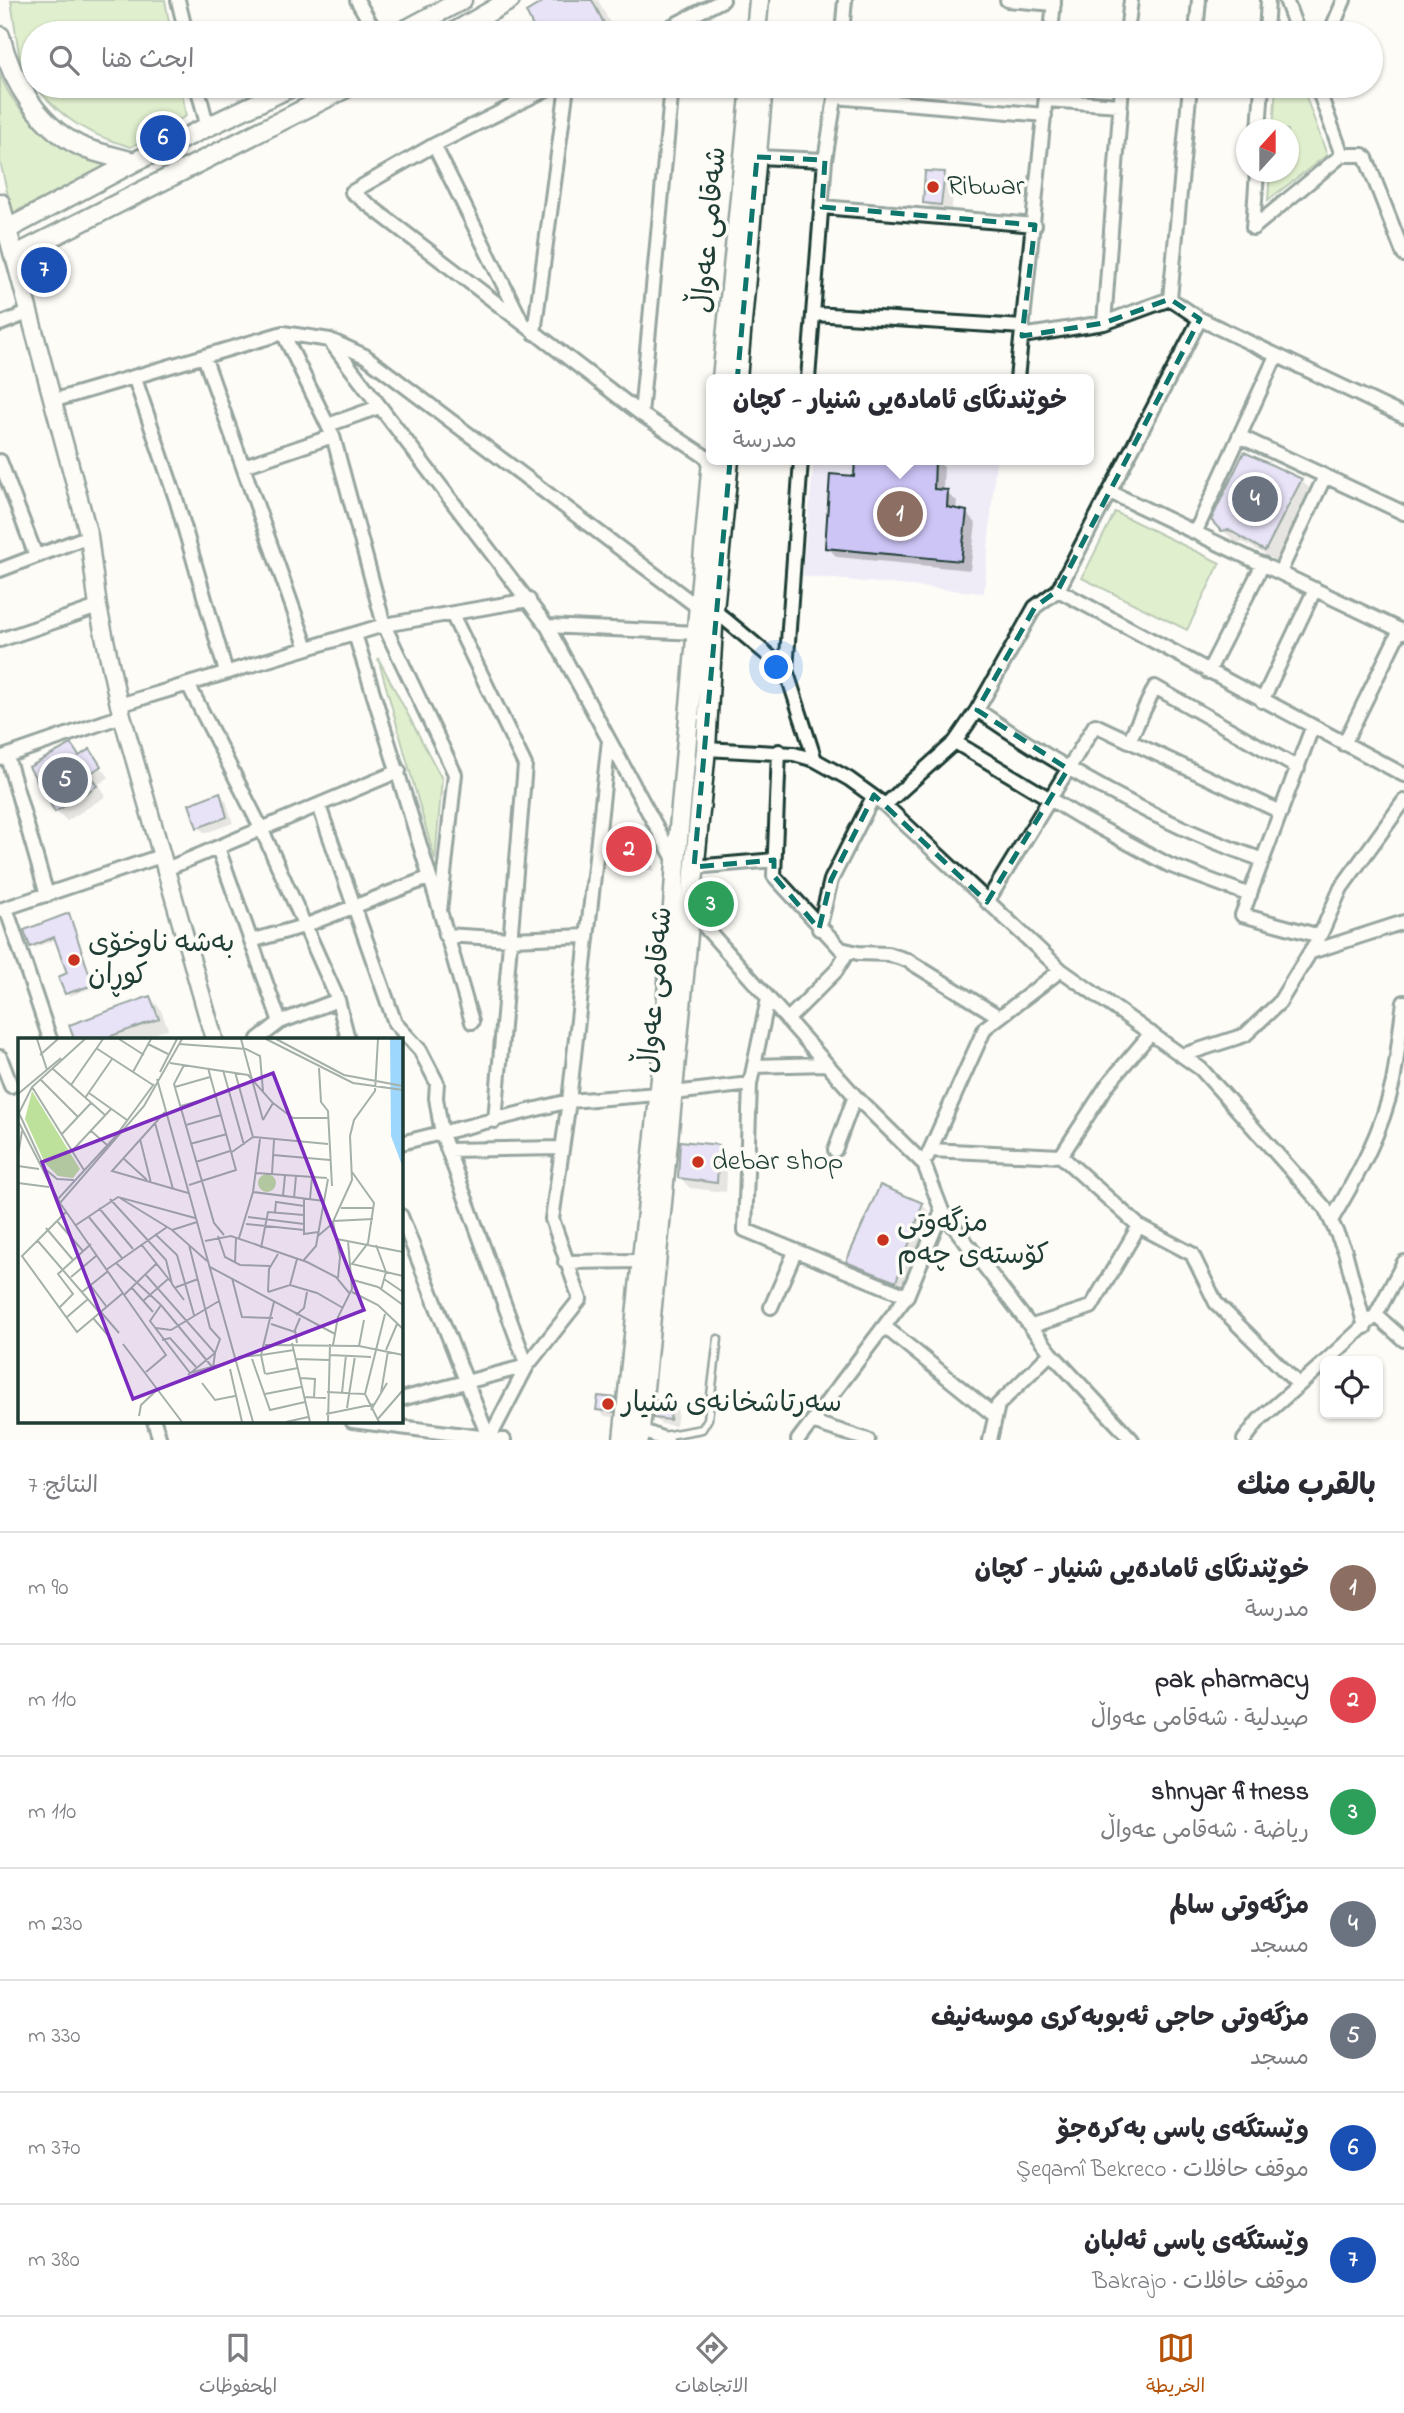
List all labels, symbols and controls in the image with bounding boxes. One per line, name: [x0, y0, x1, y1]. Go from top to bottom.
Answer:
search box: [21, 21, 1383, 98]
icon: search: [45, 41, 83, 79]
text: ابحث هنا: [101, 42, 194, 80]
pin: 6: [140, 112, 186, 164]
north arrow: [1236, 119, 1299, 182]
street label: شەقامی عەواڵ: [680, 145, 739, 315]
place label: Ribwar: [947, 167, 1025, 208]
marker: Ribwar: [925, 179, 941, 195]
pin: 7: [21, 244, 67, 296]
popup: [706, 374, 1094, 465]
text: خوێندنگای ئامادەیی شنیار - کچان: [733, 383, 1067, 421]
text: مدرسة: [733, 425, 797, 458]
pin: 4: [1232, 473, 1278, 525]
pin: 1: [877, 488, 923, 540]
your location: [759, 650, 793, 684]
pin: 5: [42, 754, 88, 806]
pin: 2: [606, 823, 652, 875]
pin: 3: [688, 878, 734, 930]
street label: شەقامی عەواڵ: [626, 905, 685, 1075]
place label: بەشە ناوخۆی کوڕان: [88, 924, 235, 997]
marker: بەشە ناوخۆی کوڕان: [66, 952, 82, 968]
inset map: [18, 1038, 402, 1422]
place label: debar shop: [712, 1142, 843, 1183]
marker: debar shop: [690, 1154, 706, 1170]
place label: مزگه‌وتی کۆستەی چەم: [897, 1204, 1049, 1277]
marker: مزگه‌وتی کۆستەی چەم: [875, 1232, 891, 1248]
map controls: [1320, 1356, 1383, 1419]
button: locate: [1320, 1356, 1383, 1419]
place label: سەرتاشخانەی شنیار: [620, 1384, 842, 1425]
marker: سەرتاشخانەی شنیار: [600, 1396, 616, 1412]
text: بالقرب منك: [1237, 1465, 1376, 1509]
text: النتائج: 7: [28, 1470, 98, 1503]
text: خوێندنگای ئامادەیی شنیار - کچان: [975, 1552, 1309, 1590]
text: 90 m: [28, 1572, 68, 1605]
text: 1: [1349, 1572, 1357, 1605]
text: مدرسة: [1245, 1594, 1309, 1627]
text: pak pharmacy: [1155, 1662, 1309, 1700]
text: 110 m: [28, 1684, 76, 1717]
text: 2: [1347, 1684, 1359, 1717]
text: صيدلية · شەقامی عەواڵ: [1091, 1703, 1309, 1736]
text: shnyar fitness: [1151, 1774, 1309, 1812]
text: 110 m: [28, 1796, 76, 1829]
text: 3: [1348, 1796, 1358, 1829]
text: رياضة · شەقامی عەواڵ: [1100, 1815, 1309, 1848]
text: مزگەوتی سالم: [1169, 1888, 1309, 1926]
text: 230 m: [28, 1908, 82, 1941]
text: 4: [1348, 1908, 1358, 1941]
text: مسجد: [1250, 1930, 1309, 1963]
text: مزگەوتی حاجی ئەبوبەکری موسەنیف: [931, 2000, 1309, 2038]
text: 330 m: [28, 2020, 81, 2053]
text: 5: [1346, 2020, 1360, 2053]
text: مسجد: [1250, 2042, 1309, 2075]
text: وێستگەی پاسی بەکرەجۆ: [1057, 2112, 1309, 2150]
text: 370 m: [28, 2132, 81, 2165]
text: 6: [1348, 2132, 1358, 2165]
text: موقف حافلات · Şeqamî Bekreco: [1016, 2154, 1309, 2187]
text: وێستگەی پاسی ئەلبان: [1084, 2224, 1309, 2262]
text: 380 m: [28, 2244, 80, 2277]
text: 7: [1348, 2244, 1358, 2277]
text: موقف حافلات · Bakrajo: [1092, 2266, 1309, 2299]
tab: المحفوظات: [199, 2329, 277, 2402]
tab: الاتجاهات: [675, 2329, 748, 2402]
tab: الخريطة: [1146, 2329, 1205, 2402]

